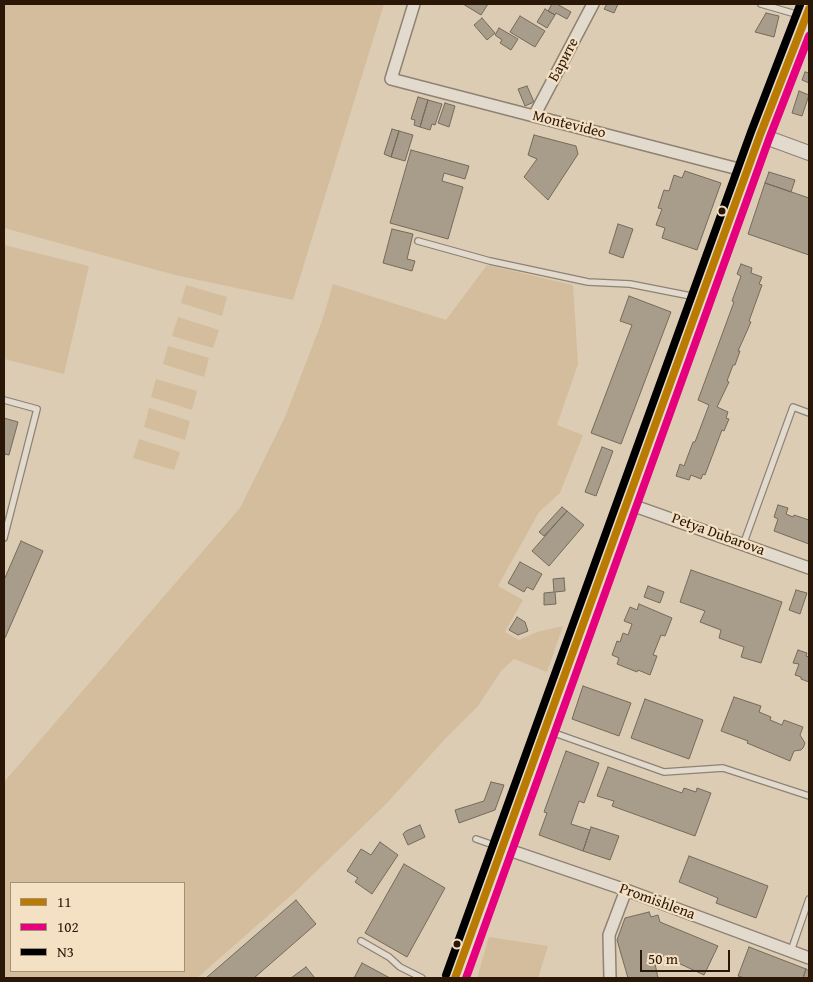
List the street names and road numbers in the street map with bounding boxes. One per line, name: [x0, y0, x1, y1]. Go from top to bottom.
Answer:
street label: Барите: [545, 35, 583, 85]
street label: Montevideo: [530, 107, 608, 143]
street label: Petya Dubarova: [669, 510, 767, 560]
street label: Promishlena: [617, 880, 697, 924]

